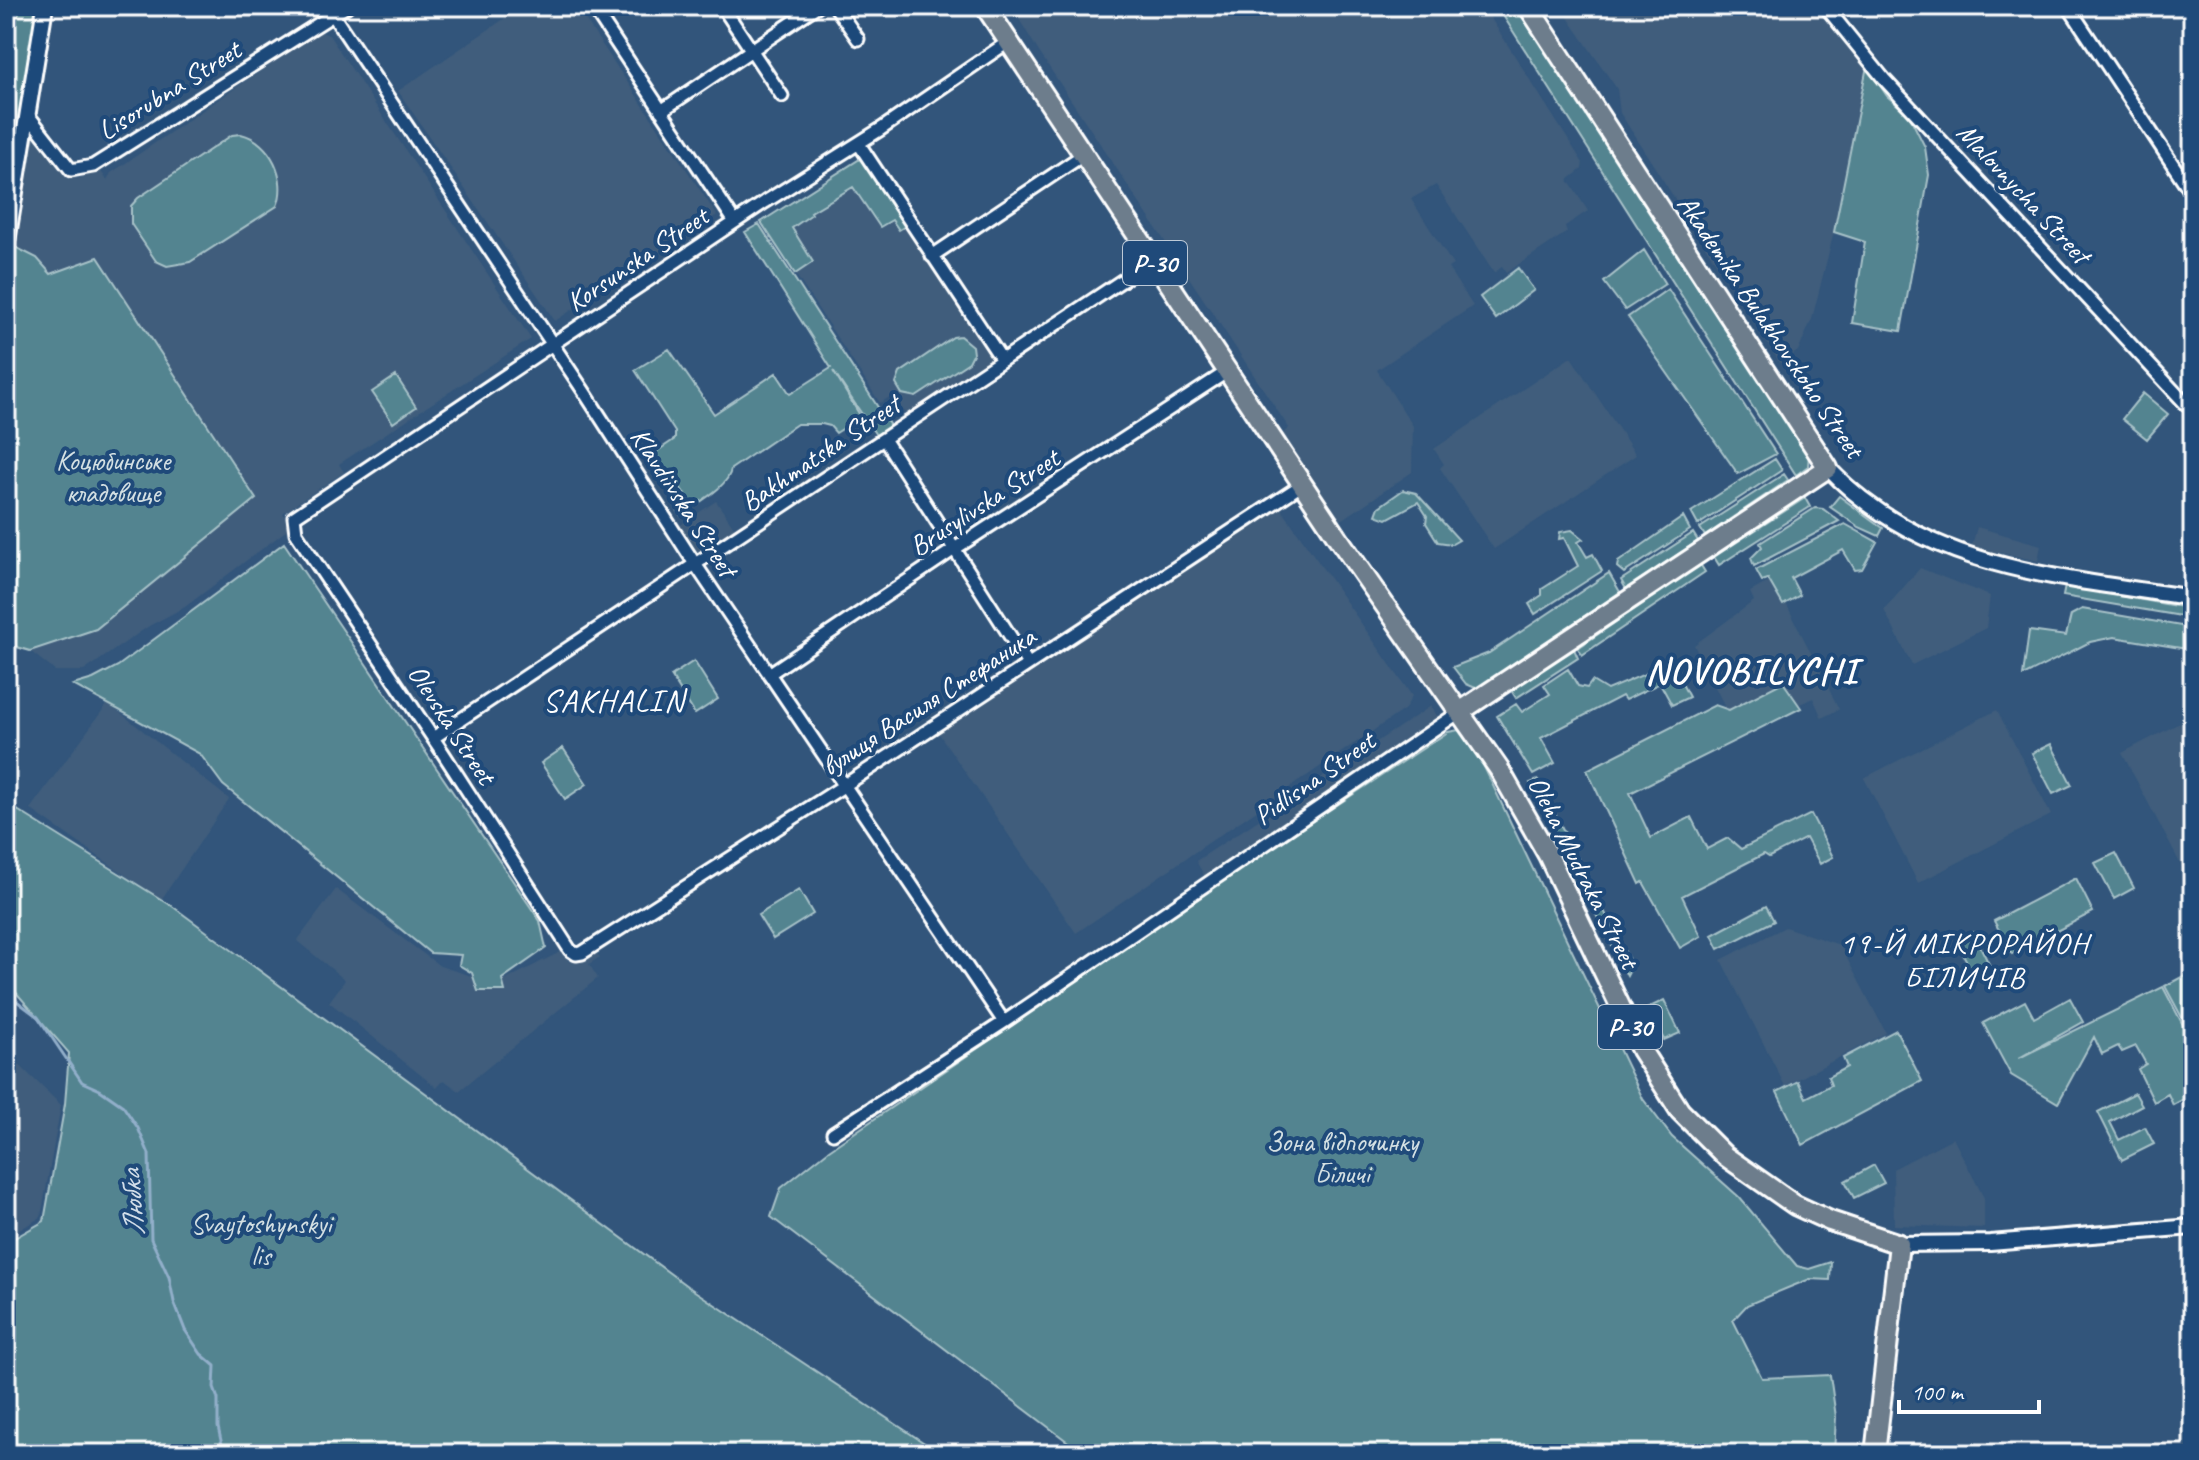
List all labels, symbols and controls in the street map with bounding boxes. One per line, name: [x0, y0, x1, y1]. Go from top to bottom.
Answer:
street label: Lisorubna Street: [91, 31, 249, 148]
street label: Malovnycha Street: [1950, 115, 2101, 274]
street label: Akademika Bulakhovskoho Street: [1670, 188, 1874, 466]
street label: Korsunska Street: [559, 197, 717, 319]
road number: Р-30: [1123, 241, 1187, 285]
street label: Bakhmatska Street: [734, 385, 910, 519]
street label: Klavdiivska Street: [623, 421, 747, 586]
street label: Brusylivska Street: [902, 439, 1068, 563]
park label: Коцюбинське кладовище: [56, 443, 172, 510]
street label: вулиця Василя Стефаника: [814, 618, 1043, 783]
district label: NOVOBILYCHI: [1646, 648, 1865, 694]
street label: Olevska Street: [400, 658, 505, 793]
district label: SAKHALIN: [543, 680, 688, 721]
street label: Pidlisna Street: [1246, 722, 1384, 833]
street label: Oleha Mudraka Street: [1520, 770, 1649, 977]
district label: 19-Й МІКРОРАЙОН БІЛИЧІВ: [1840, 924, 2093, 996]
road number: Р-30: [1598, 1005, 1662, 1049]
park label: Зона відпочинку Біличі: [1266, 1124, 1421, 1191]
water label: Любка: [111, 1166, 153, 1237]
park label: Svaytoshynskyi lis: [190, 1206, 335, 1273]
scale bar: [1899, 1364, 2039, 1414]
text: 100 m: [1911, 1377, 1965, 1407]

